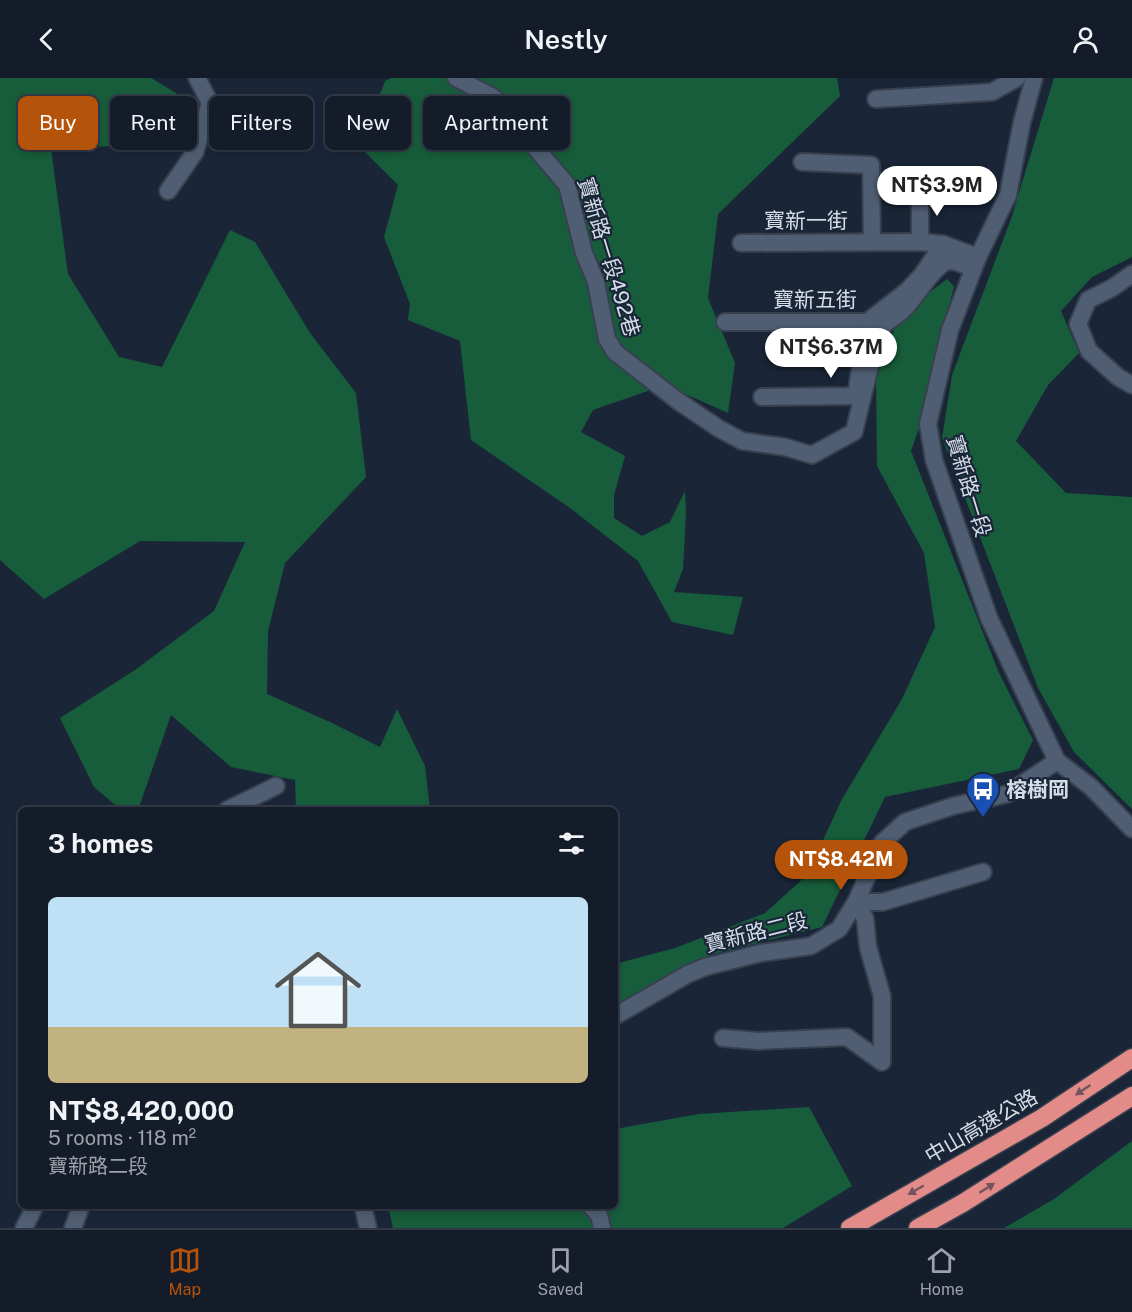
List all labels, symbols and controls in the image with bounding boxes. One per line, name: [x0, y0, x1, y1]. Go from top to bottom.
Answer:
icon: back: [30, 23, 63, 56]
text: Nestly: [524, 23, 608, 55]
icon: person: [1069, 23, 1102, 56]
chip: Buy: [18, 96, 98, 150]
chip: Rent: [110, 96, 197, 150]
chip: Filters: [209, 96, 313, 150]
chip: New: [325, 96, 411, 150]
chip: Apartment: [423, 96, 570, 150]
pin: NT$3.9M: [882, 166, 992, 217]
text: NT$3.9M: [891, 173, 983, 197]
street label: 寶新路一段492巷: [573, 175, 645, 339]
street label: 寶新一街: [764, 208, 848, 233]
street label: 寶新五街: [773, 287, 857, 312]
pin: NT$6.37M: [769, 328, 893, 379]
text: NT$6.37M: [779, 335, 883, 359]
street label: 寶新路一段: [942, 432, 996, 540]
bus stop icon: 榕樹岡: [965, 771, 1001, 818]
place label: 榕樹岡: [1006, 777, 1069, 802]
icon: filters: [555, 827, 588, 860]
text: 3 homes: [48, 828, 153, 859]
pin: NT$8.42M: [779, 840, 903, 891]
text: NT$8.42M: [789, 847, 893, 871]
street label: 寶新路二段: [702, 907, 810, 957]
icon: home: [264, 936, 372, 1044]
street label: 中山高速公路: [920, 1084, 1042, 1168]
one-way arrow: [1076, 1084, 1092, 1096]
text: NT$8,420,000: [48, 1095, 234, 1126]
text: 5 rooms · 118 m²: [48, 1126, 196, 1150]
text: 寶新路二段: [48, 1154, 148, 1178]
one-way arrow: [979, 1183, 995, 1194]
one-way arrow: [907, 1185, 924, 1195]
tab: Map: [168, 1244, 201, 1299]
tab: Saved: [538, 1244, 583, 1299]
tab: Home: [920, 1244, 964, 1299]

